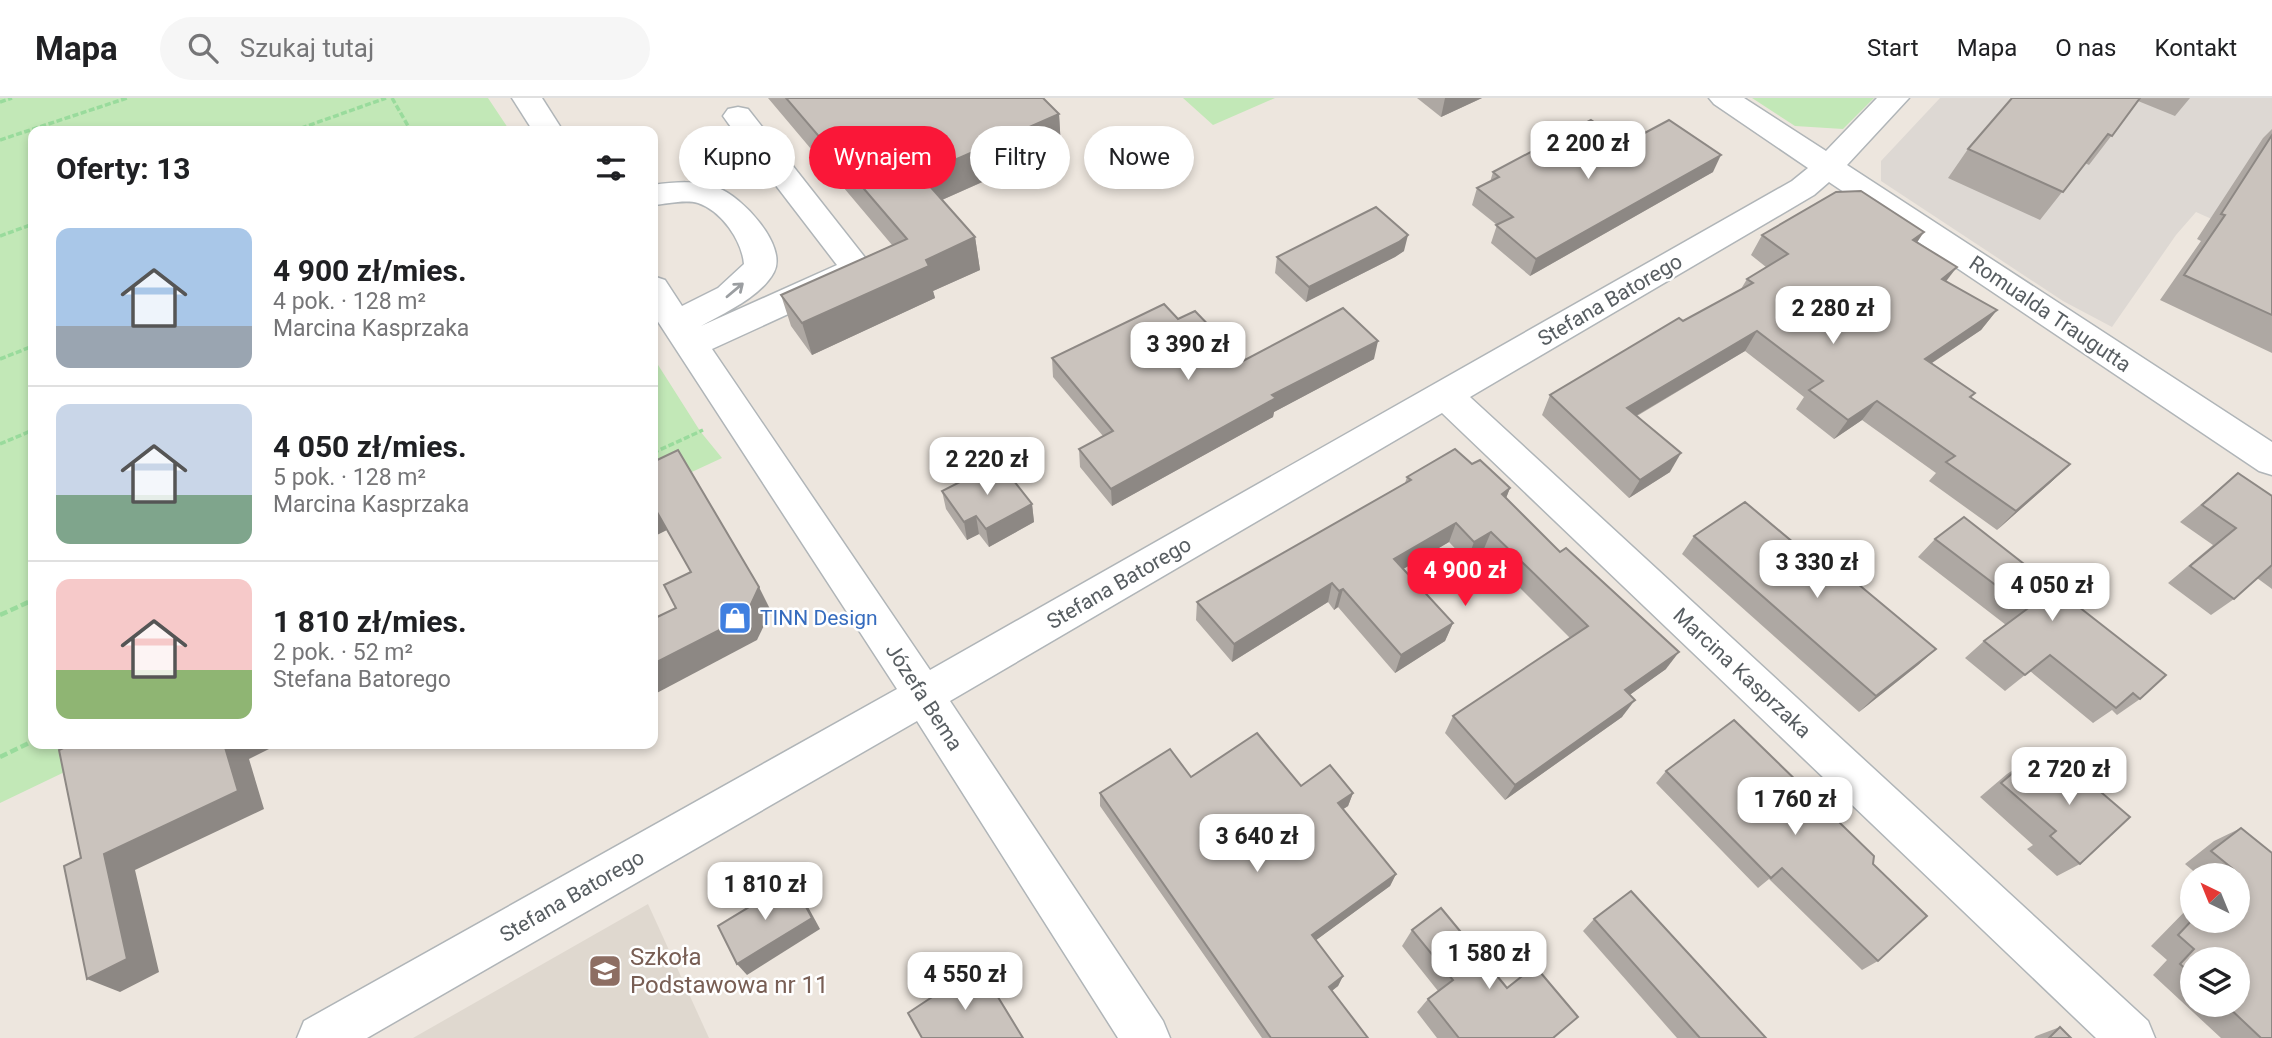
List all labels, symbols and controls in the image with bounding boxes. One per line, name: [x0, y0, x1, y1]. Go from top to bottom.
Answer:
search box: [160, 17, 650, 80]
text: Mapa: [35, 29, 118, 68]
icon: search: [184, 29, 222, 67]
text: Szukaj tutaj: [240, 33, 374, 63]
text: Start: [1867, 34, 1919, 62]
text: Mapa: [1957, 34, 2017, 62]
text: O nas: [2055, 34, 2116, 62]
text: Kontakt: [2154, 34, 2237, 62]
pin: 2 200 zł: [1516, 122, 1660, 181]
chip: Kupno: [679, 126, 795, 189]
chip: Wynajem: [809, 126, 956, 189]
chip: Filtry: [970, 126, 1070, 189]
chip: Nowe: [1084, 126, 1194, 189]
text: 2 200 zł: [1547, 130, 1629, 157]
icon: filters: [592, 149, 630, 187]
text: Oferty: 13: [56, 151, 191, 186]
street label: Stefana Batorego: [1534, 249, 1686, 351]
street label: Romualda Traugutta: [1965, 251, 2135, 377]
text: 4 900 zł/mies.: [273, 253, 467, 288]
icon: home: [112, 256, 196, 340]
one-way arrow: [726, 282, 744, 298]
pin: 2 280 zł: [1761, 286, 1905, 346]
text: 4 pok. · 128 m²: [273, 288, 426, 315]
text: 2 280 zł: [1792, 295, 1874, 322]
text: Marcina Kasprzaka: [273, 315, 469, 342]
pin: 3 390 zł: [1116, 322, 1260, 382]
text: 3 390 zł: [1147, 331, 1229, 358]
text: 4 050 zł/mies.: [273, 429, 467, 464]
icon: home: [112, 432, 196, 516]
pin: 2 220 zł: [915, 438, 1059, 497]
text: 2 220 zł: [946, 446, 1028, 473]
text: 5 pok. · 128 m²: [273, 464, 426, 491]
text: Marcina Kasprzaka: [273, 491, 469, 518]
street label: Stefana Batorego: [1043, 532, 1195, 634]
pin: 3 330 zł: [1745, 540, 1889, 600]
pin: 4 900 zł: [1393, 548, 1537, 608]
text: 3 330 zł: [1776, 549, 1858, 576]
text: 4 900 zł: [1424, 557, 1506, 584]
pin: 4 050 zł: [1980, 564, 2124, 623]
text: 4 050 zł: [2011, 572, 2093, 599]
shop icon: TINN Design: [716, 599, 754, 637]
street label: Marcina Kasprzaka: [1668, 603, 1816, 743]
text: 1 810 zł/mies.: [273, 604, 467, 639]
place label: TINN Design: [760, 606, 878, 630]
icon: home: [112, 607, 196, 691]
text: 2 pok. · 52 m²: [273, 639, 413, 666]
street label: Józefa Bema: [881, 639, 967, 755]
text: Stefana Batorego: [273, 666, 451, 693]
pin: 2 720 zł: [1997, 748, 2141, 807]
text: 2 720 zł: [2028, 756, 2110, 783]
pin: 1 760 zł: [1723, 778, 1867, 837]
text: 1 760 zł: [1754, 786, 1836, 813]
pin: 3 640 zł: [1185, 814, 1329, 874]
text: 3 640 zł: [1216, 823, 1298, 850]
street label: Stefana Batorego: [496, 845, 648, 947]
pin: 1 810 zł: [693, 862, 837, 922]
north arrow: [2180, 863, 2250, 933]
map controls: [2180, 863, 2250, 1017]
text: 1 810 zł: [724, 871, 806, 898]
pin: 1 580 zł: [1417, 932, 1561, 991]
text: 1 580 zł: [1448, 940, 1530, 967]
place label: Szkoła Podstawowa nr 11: [630, 943, 829, 999]
button: layers: [2180, 947, 2250, 1017]
school or university icon: Szkoła Podstawowa nr 11: [586, 952, 624, 990]
pin: 4 550 zł: [893, 953, 1037, 1012]
text: 4 550 zł: [924, 961, 1006, 988]

